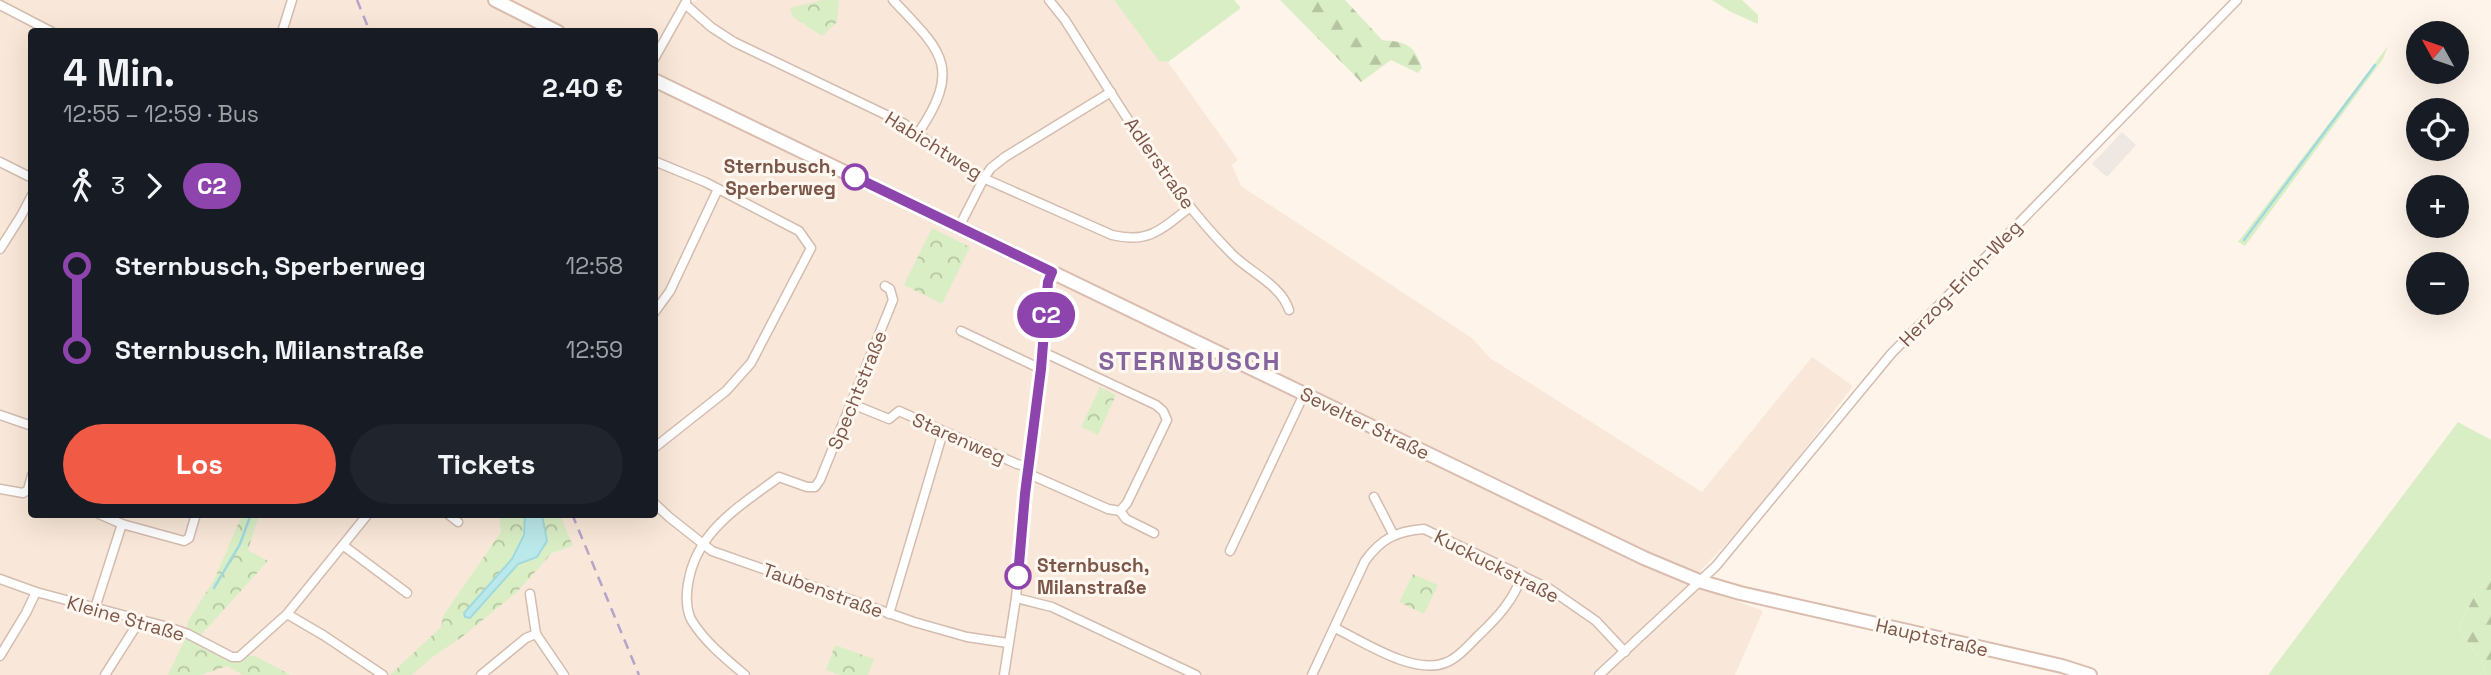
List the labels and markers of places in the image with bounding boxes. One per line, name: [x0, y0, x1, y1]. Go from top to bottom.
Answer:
place label: Sternbusch, Sperberweg: [724, 154, 836, 201]
marker: Sternbusch, Sperberweg: [842, 164, 868, 190]
place label: Sternbusch, Milanstraße: [1037, 553, 1149, 600]
marker: Sternbusch, Milanstraße: [1005, 563, 1031, 589]

